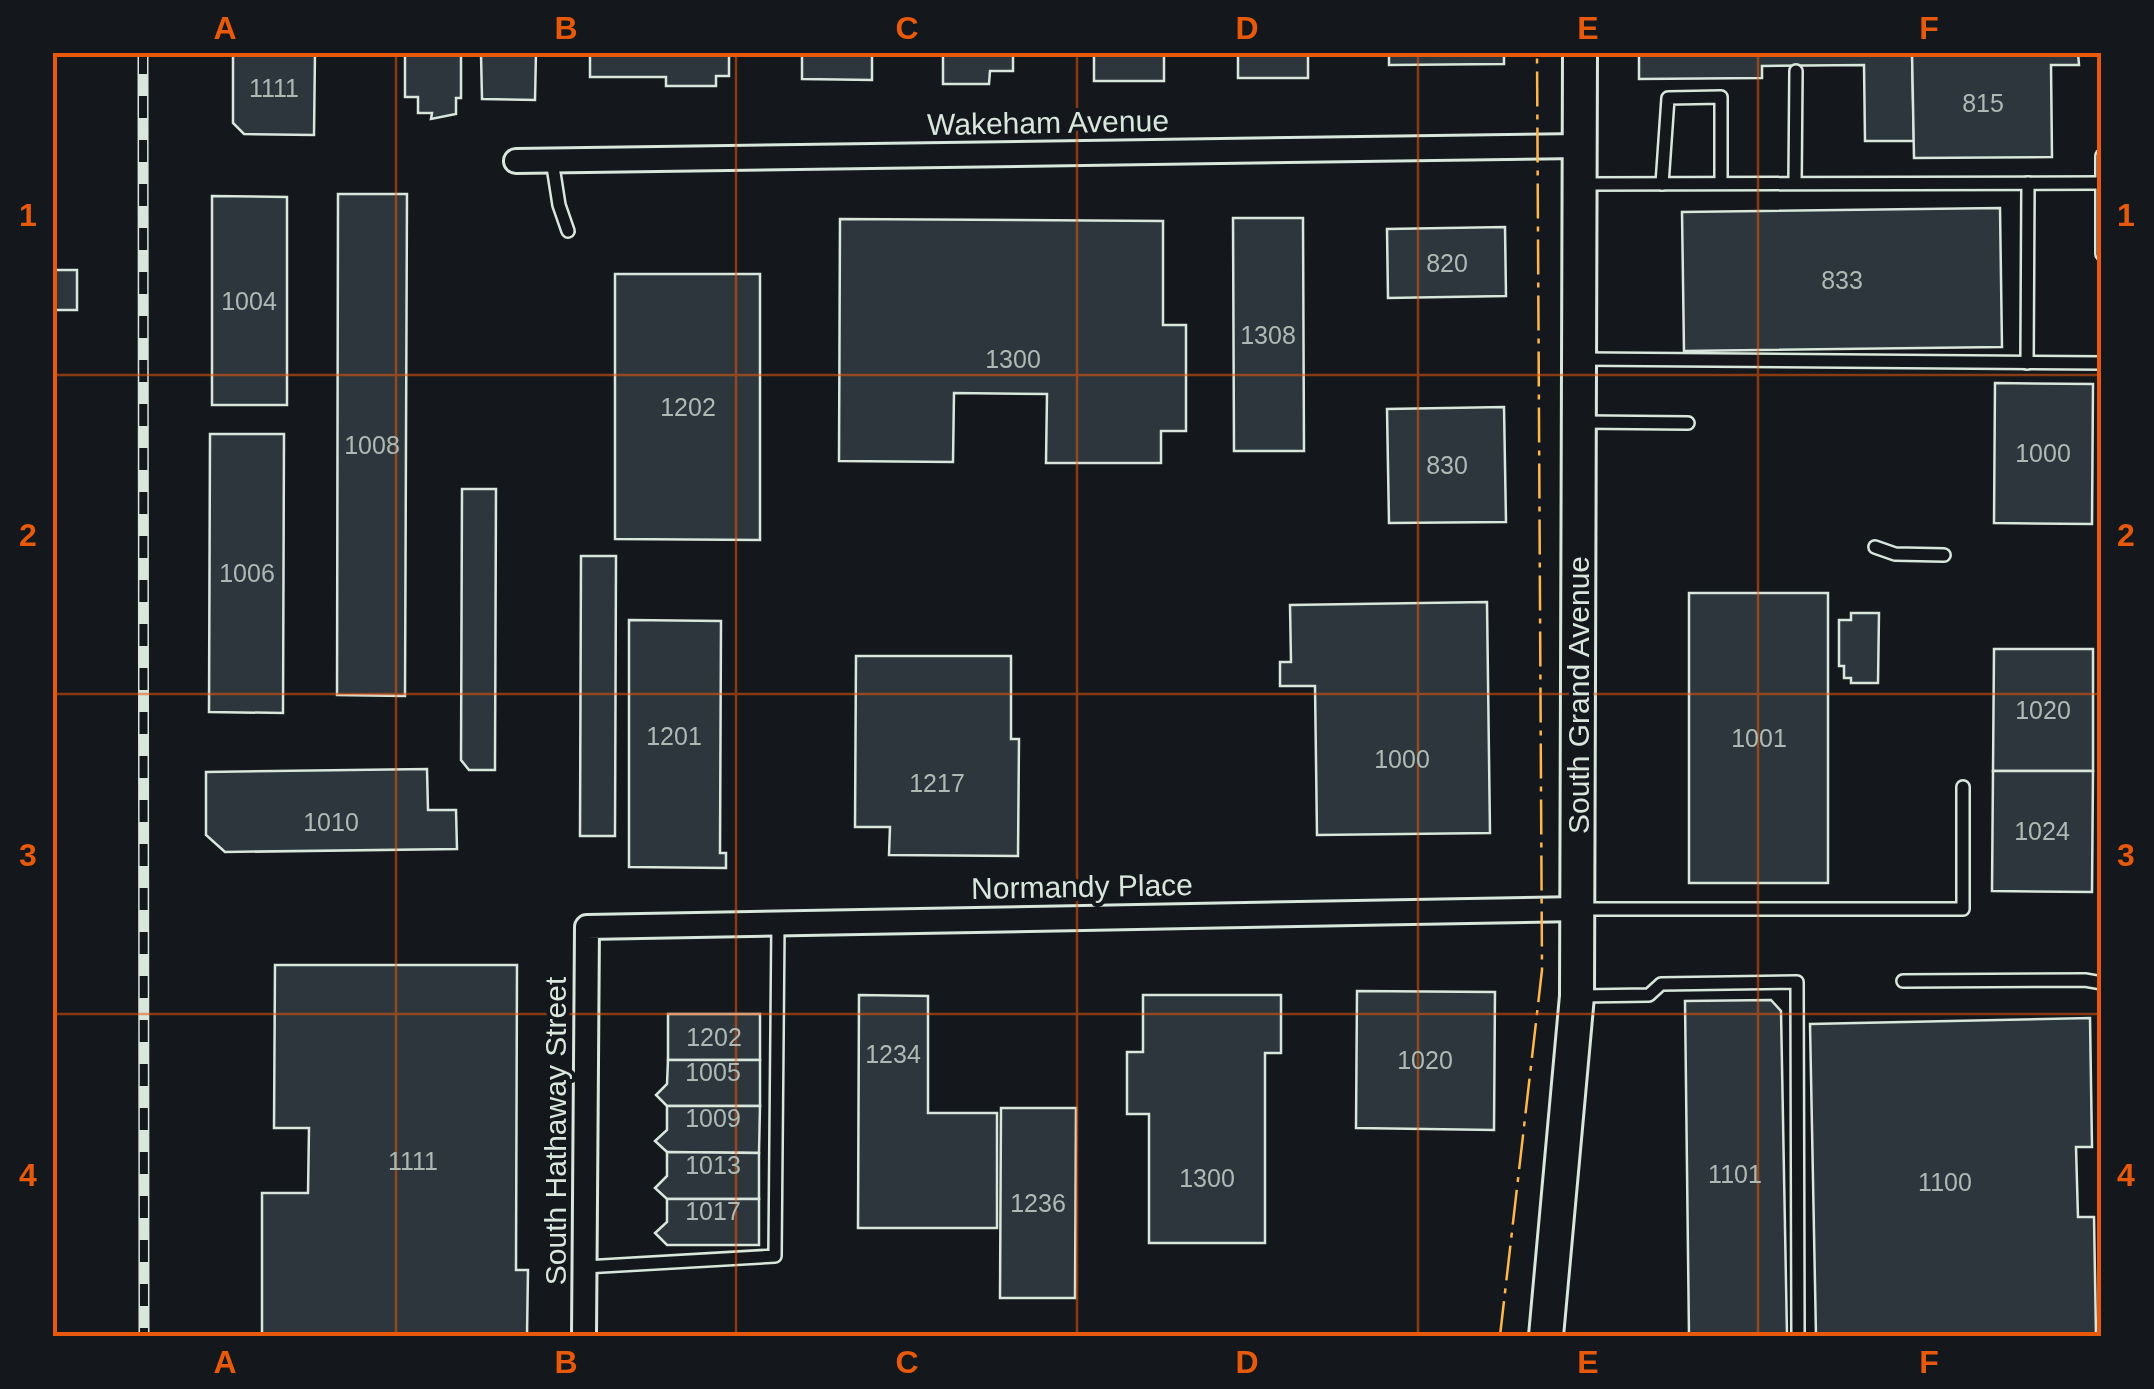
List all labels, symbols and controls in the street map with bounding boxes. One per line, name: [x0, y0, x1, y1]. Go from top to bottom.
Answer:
text: A: [213, 10, 237, 46]
text: B: [554, 10, 578, 46]
text: C: [895, 10, 919, 46]
text: D: [1235, 10, 1259, 46]
text: E: [1577, 10, 1599, 46]
text: F: [1919, 10, 1939, 46]
house number: 1111: [249, 74, 299, 102]
house number: 815: [1962, 89, 2004, 117]
street label: Wakeham Avenue: [927, 104, 1169, 141]
text: 1: [19, 197, 37, 233]
text: 1: [2117, 197, 2135, 233]
house number: 820: [1426, 249, 1468, 277]
house number: 833: [1821, 266, 1863, 294]
house number: 1004: [221, 287, 277, 315]
house number: 1308: [1240, 321, 1296, 349]
house number: 1300: [985, 345, 1041, 373]
house number: 1202: [660, 393, 716, 421]
house number: 1008: [344, 431, 400, 459]
house number: 1000: [2015, 439, 2071, 467]
house number: 830: [1426, 451, 1468, 479]
text: 2: [19, 517, 37, 553]
text: 2: [2117, 517, 2135, 553]
street label: South Grand Avenue: [1562, 556, 1595, 834]
house number: 1006: [219, 559, 275, 587]
house number: 1020: [2015, 696, 2071, 724]
house number: 1201: [646, 722, 702, 750]
house number: 1001: [1731, 724, 1787, 752]
house number: 1000: [1374, 745, 1430, 773]
house number: 1217: [909, 769, 965, 797]
house number: 1010: [303, 808, 359, 836]
house number: 1024: [2014, 817, 2070, 845]
text: 3: [19, 837, 37, 873]
text: 3: [2117, 837, 2135, 873]
street label: Normandy Place: [971, 868, 1193, 905]
street label: South Hathaway Street: [539, 976, 572, 1285]
house number: 1202: [686, 1023, 742, 1051]
house number: 1234: [865, 1040, 921, 1068]
house number: 1020: [1397, 1046, 1453, 1074]
house number: 1005: [685, 1058, 741, 1086]
house number: 1009: [685, 1104, 741, 1132]
house number: 1111: [388, 1147, 438, 1175]
house number: 1013: [685, 1151, 741, 1179]
text: 4: [19, 1157, 37, 1193]
text: 4: [2117, 1157, 2135, 1193]
house number: 1101: [1708, 1160, 1762, 1188]
house number: 1300: [1179, 1164, 1235, 1192]
house number: 1100: [1918, 1168, 1972, 1196]
house number: 1236: [1010, 1189, 1066, 1217]
house number: 1017: [685, 1197, 741, 1225]
text: A: [213, 1344, 237, 1380]
text: B: [554, 1344, 578, 1380]
text: C: [895, 1344, 919, 1380]
text: D: [1235, 1344, 1259, 1380]
text: E: [1577, 1344, 1599, 1380]
text: F: [1919, 1344, 1939, 1380]

